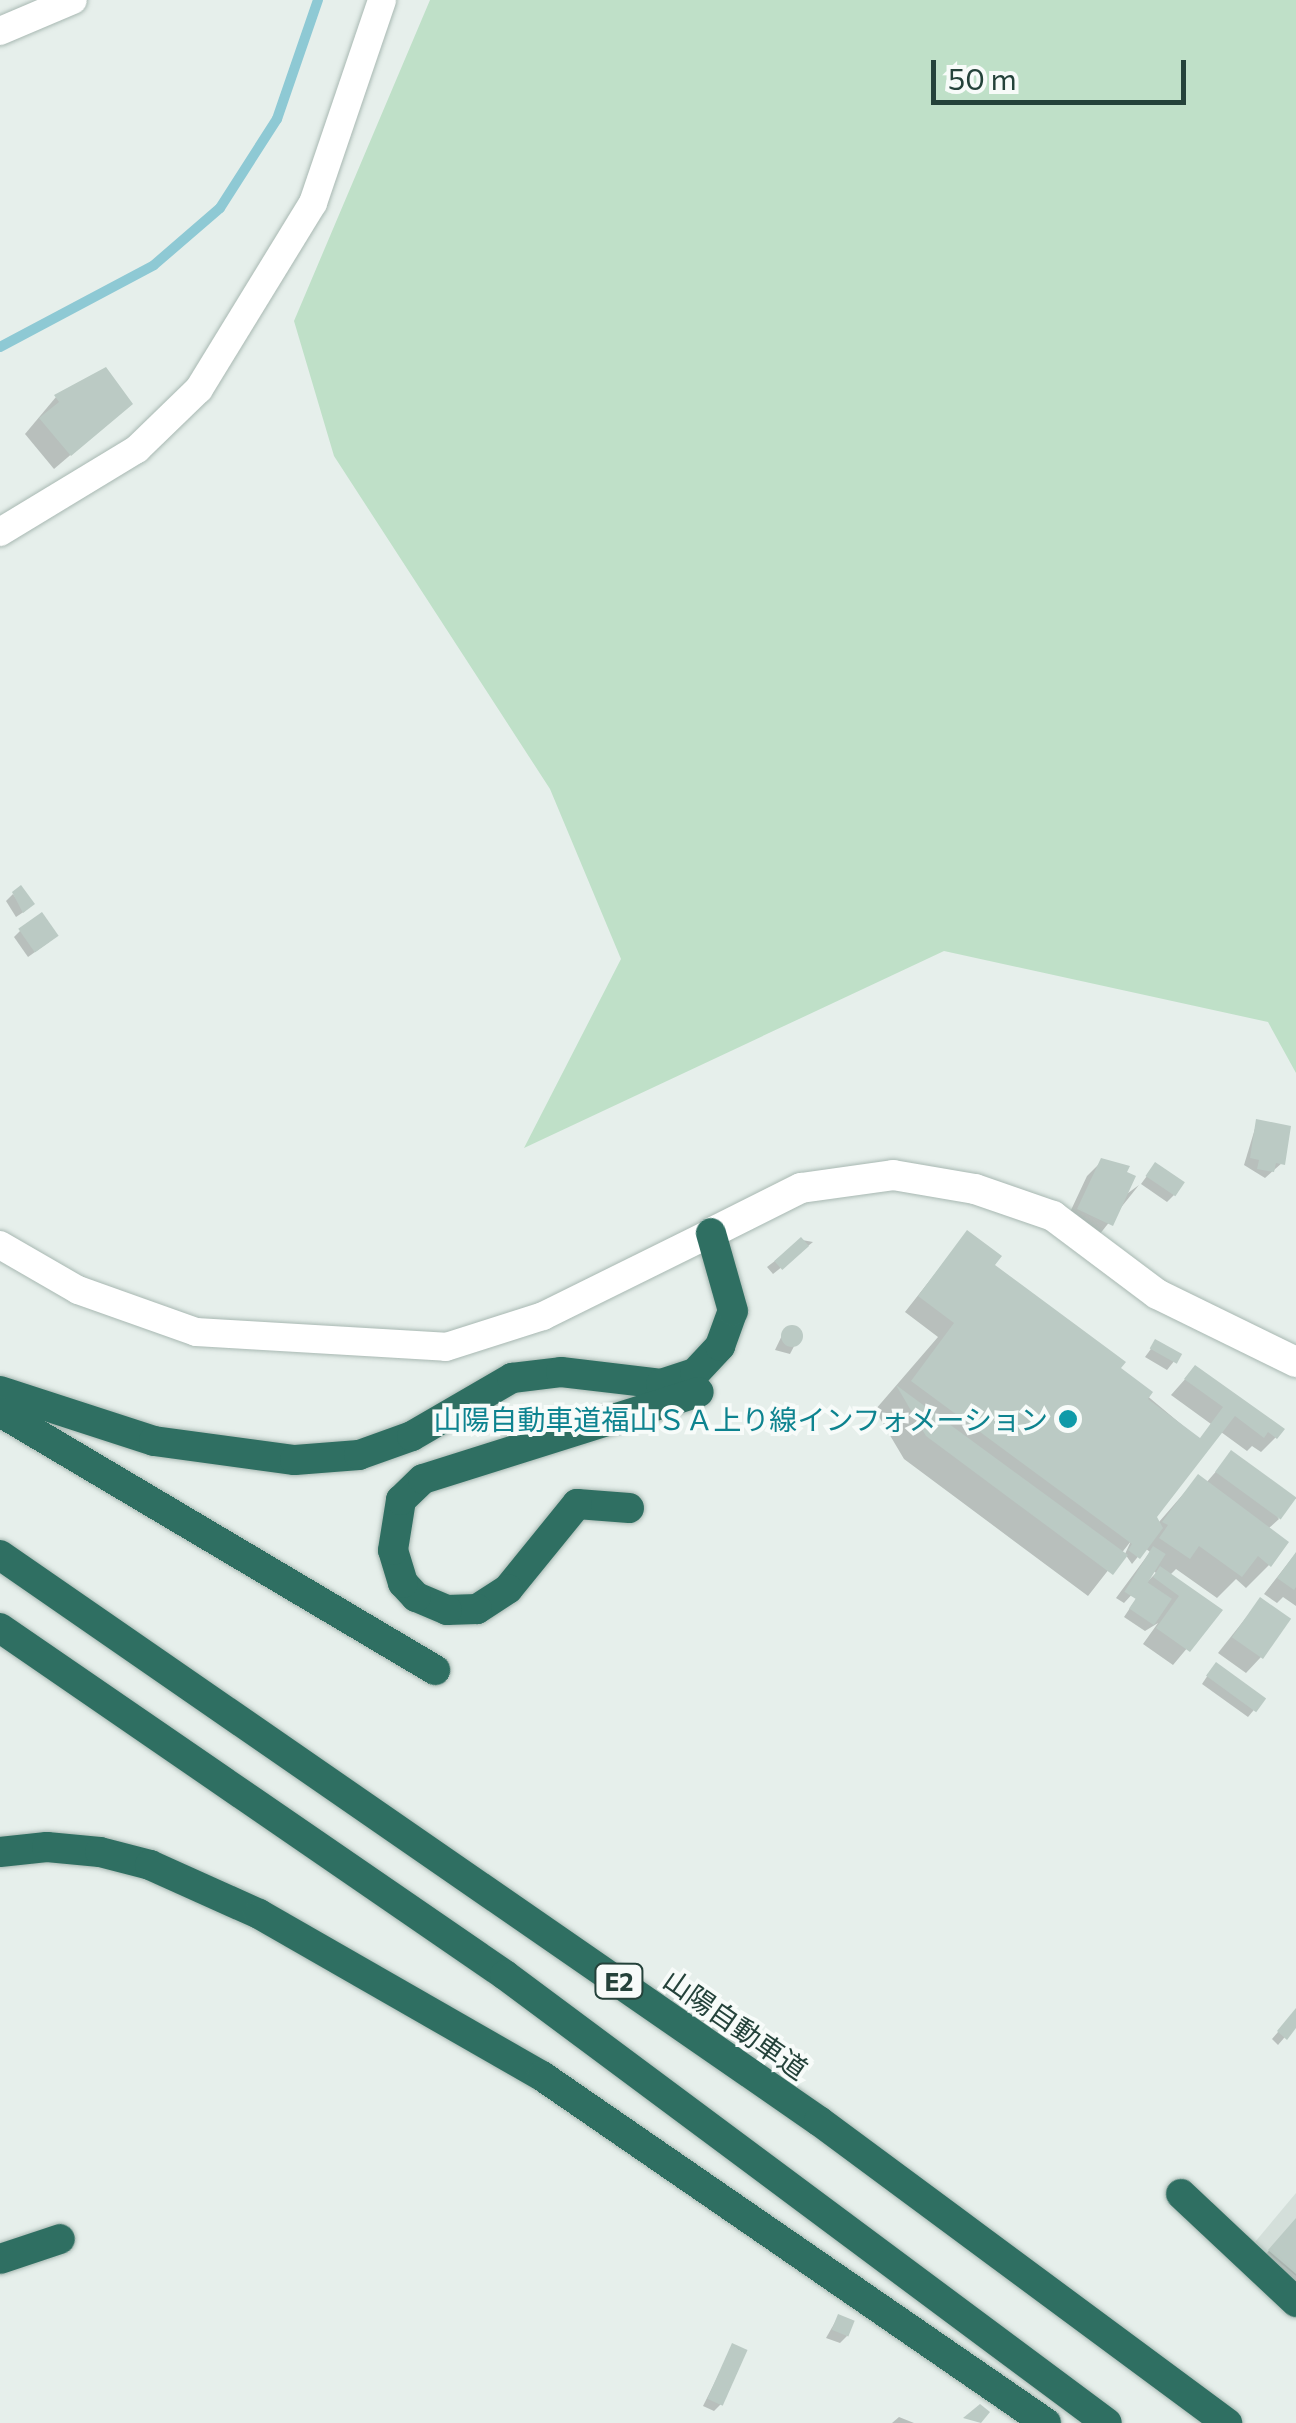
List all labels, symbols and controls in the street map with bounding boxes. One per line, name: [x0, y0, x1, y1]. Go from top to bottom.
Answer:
scale bar: [936, 40, 1191, 102]
text: 50 m: [948, 59, 1017, 96]
place label: 山陽自動車道福山ＳＡ上り線インフォメーション: [432, 1402, 1048, 1436]
marker: 山陽自動車道福山ＳＡ上り線インフォメーション: [1057, 1408, 1079, 1430]
road number: E2: [594, 1961, 644, 2001]
street label: 山陽自動車道: [658, 1962, 814, 2086]

